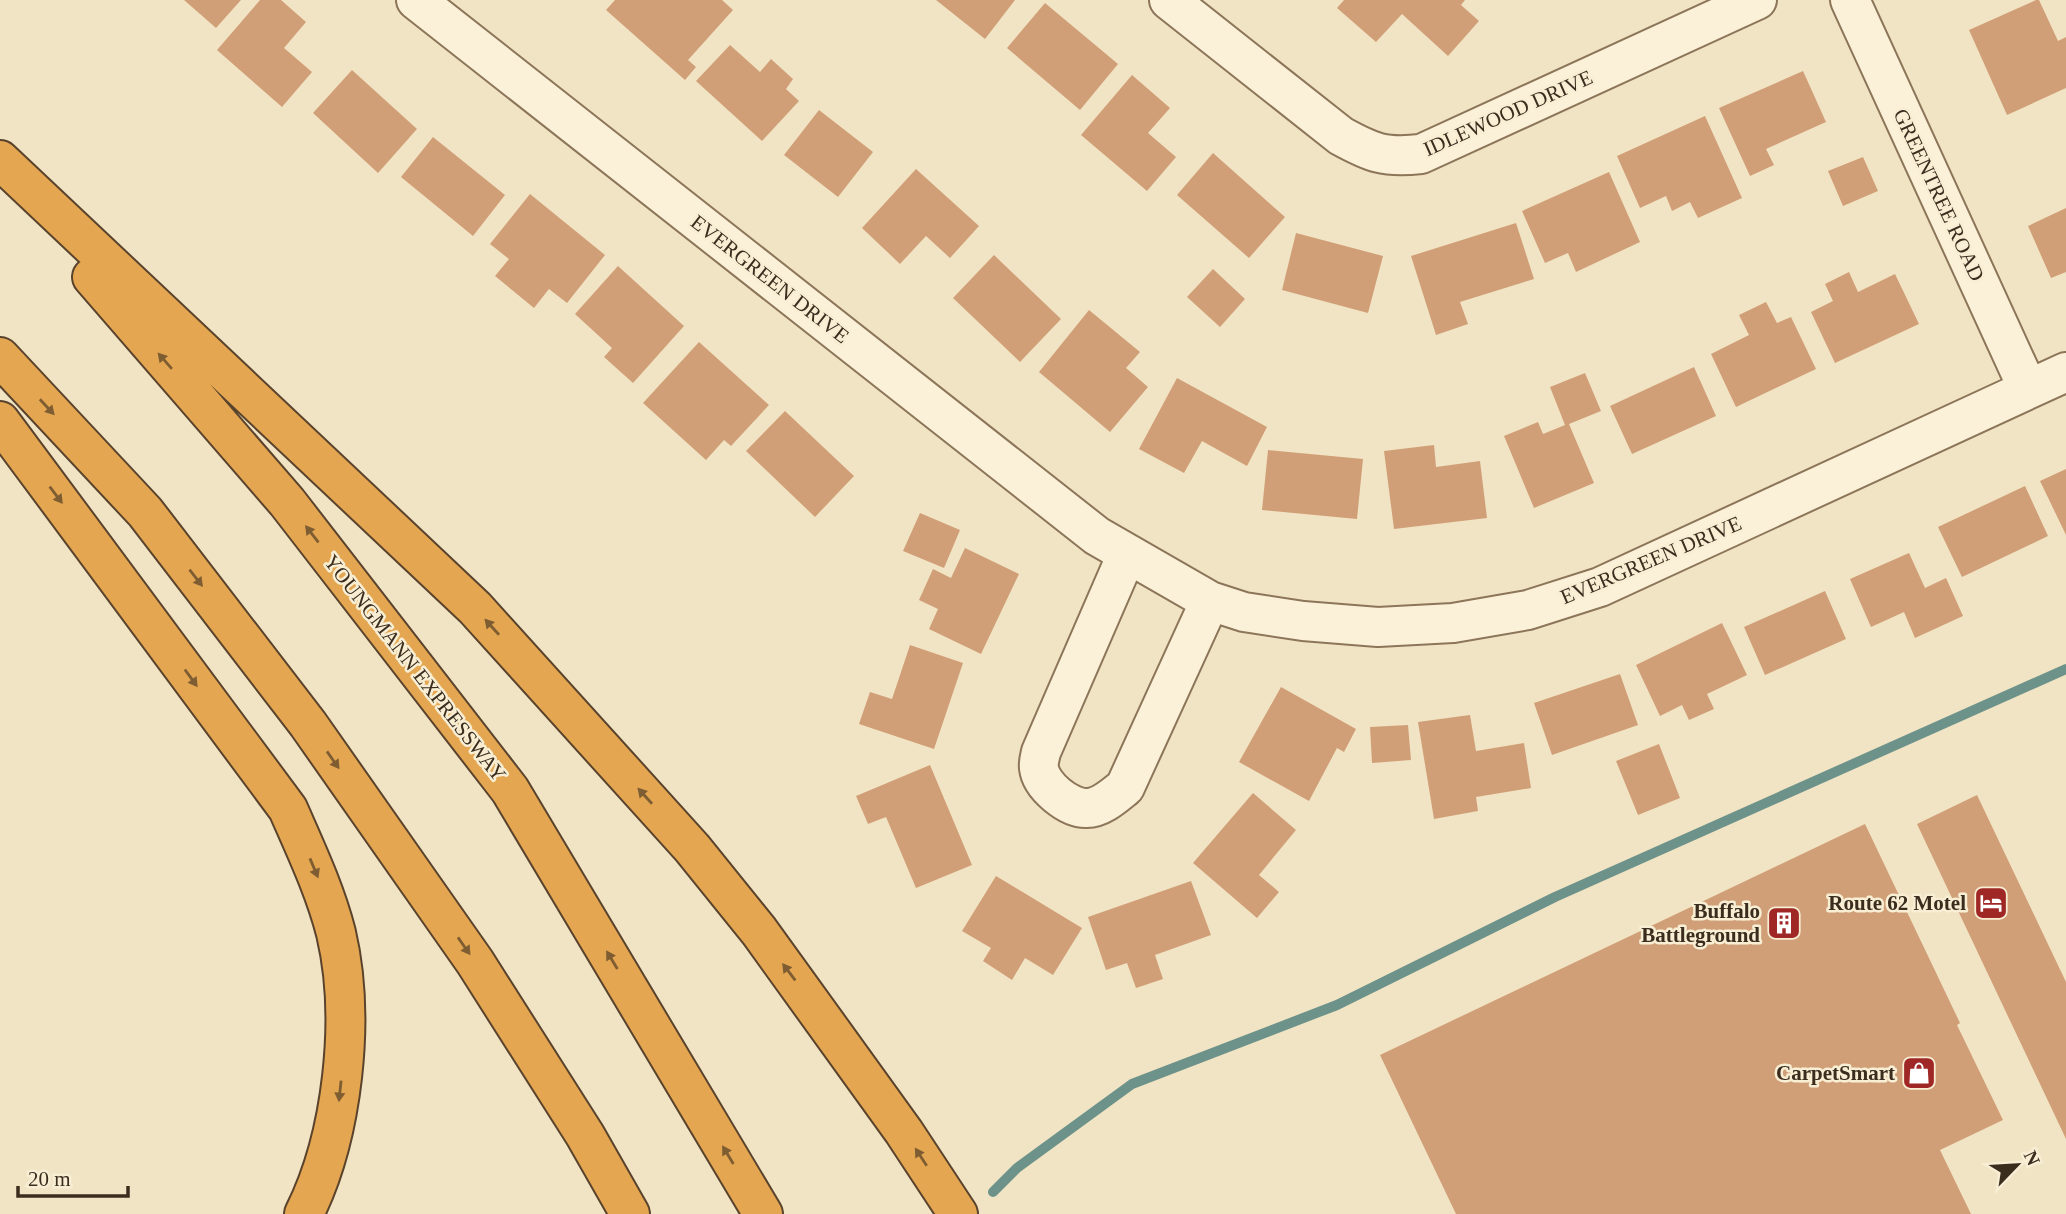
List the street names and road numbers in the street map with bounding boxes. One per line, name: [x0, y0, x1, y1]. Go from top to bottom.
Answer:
street label: IDLEWOOD DRIVE: [1420, 65, 1596, 161]
street label: GREENTREE ROAD: [1889, 105, 1989, 285]
street label: EVERGREEN DRIVE: [686, 210, 854, 348]
street label: EVERGREEN DRIVE: [1557, 511, 1745, 609]
street label: YOUNGMANN EXPRESSWAY: [319, 550, 511, 786]

